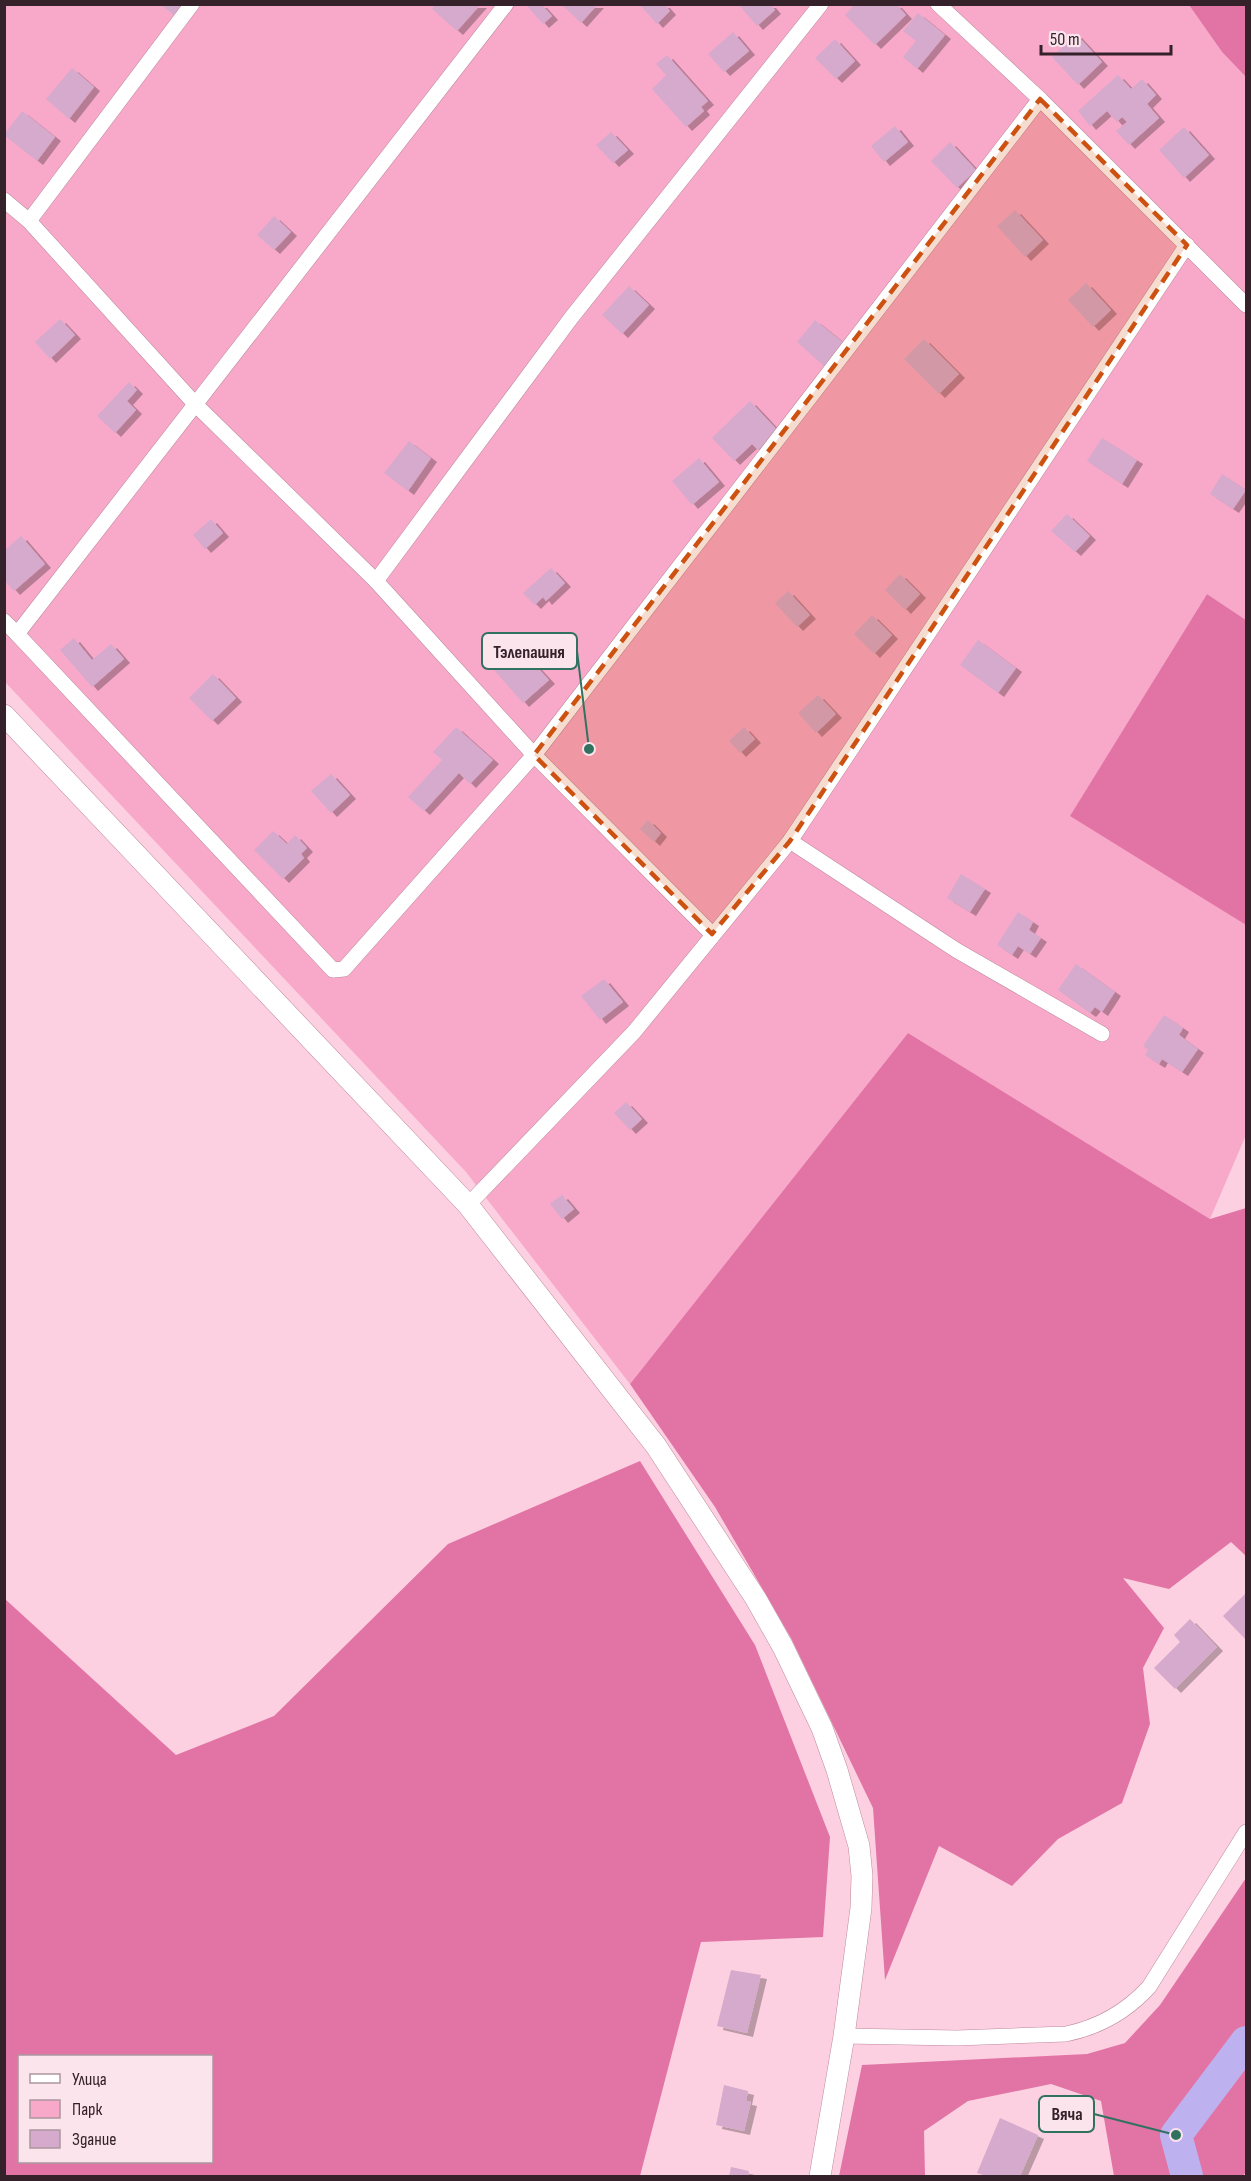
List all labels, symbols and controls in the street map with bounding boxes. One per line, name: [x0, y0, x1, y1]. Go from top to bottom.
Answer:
scale bar: [1041, 18, 1172, 56]
text: 50 m: [1050, 29, 1080, 50]
callout: Тэлепашня: [482, 633, 577, 669]
text: Тэлепашня: [493, 642, 565, 663]
legend: [18, 2055, 213, 2163]
text: Улица: [72, 2069, 107, 2090]
callout: Вяча: [1039, 2096, 1094, 2132]
text: Парк: [72, 2099, 103, 2120]
text: Вяча: [1051, 2104, 1083, 2125]
text: Здание: [72, 2129, 117, 2150]

